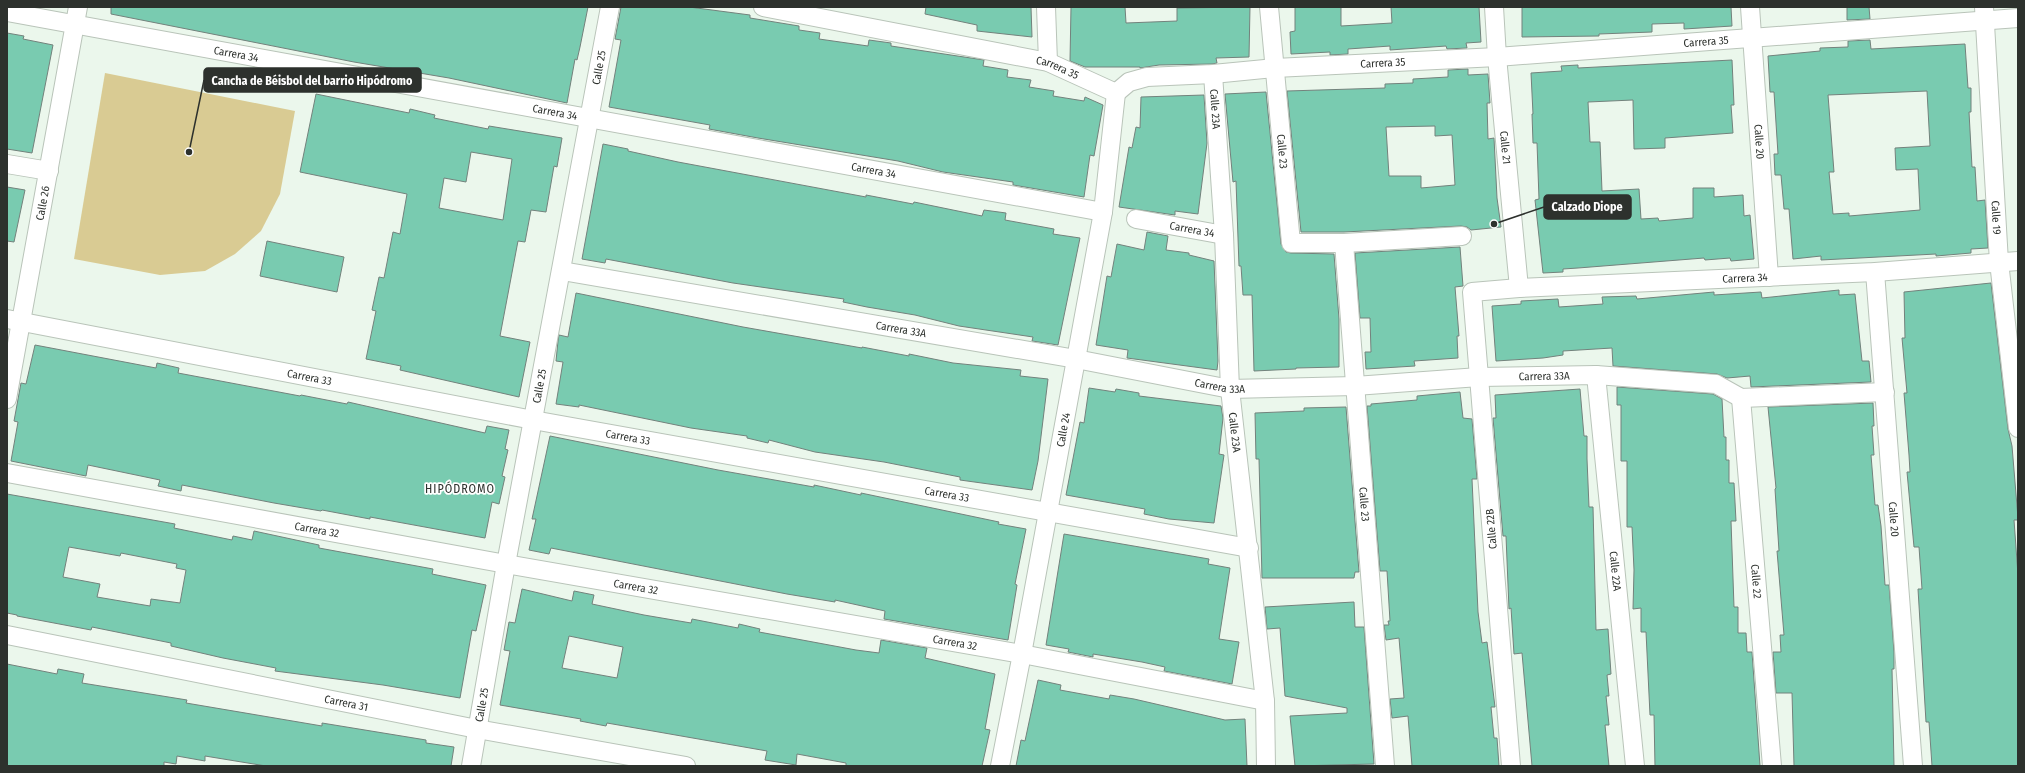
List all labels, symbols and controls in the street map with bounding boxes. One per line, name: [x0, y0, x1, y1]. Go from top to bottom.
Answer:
street label: Carrera 35: [1683, 34, 1729, 50]
street label: Carrera 34: [213, 44, 260, 65]
street label: Calle 25: [590, 50, 609, 86]
street label: Carrera 35: [1035, 54, 1081, 82]
street label: Carrera 35: [1360, 56, 1406, 71]
callout: Cancha de Béisbol del barrio Hipódromo: [204, 68, 421, 92]
text: Cancha de Béisbol del barrio Hipódromo: [212, 74, 413, 88]
street label: Calle 23A: [1207, 88, 1223, 130]
street label: Carrera 34: [531, 102, 579, 123]
street label: Calle 20: [1751, 124, 1767, 160]
street label: Calle 21: [1497, 130, 1513, 165]
street label: Calle 23: [1274, 134, 1290, 169]
street label: Carrera 34: [850, 160, 898, 181]
street label: Calle 26: [33, 184, 53, 222]
callout: Calzado Diope: [1544, 195, 1631, 219]
text: Calzado Diope: [1552, 200, 1622, 214]
street label: Calle 19: [1988, 200, 2003, 235]
street label: Carrera 34: [1168, 219, 1216, 240]
street label: Carrera 34: [1722, 271, 1769, 286]
street label: Carrera 33A: [875, 319, 927, 340]
street label: Carrera 33: [286, 367, 333, 388]
street label: Calle 25: [530, 368, 549, 404]
street label: Carrera 33A: [1519, 369, 1570, 383]
street label: Carrera 33A: [1193, 376, 1245, 396]
street label: Calle 24: [1054, 411, 1073, 448]
street label: Calle 23A: [1226, 412, 1243, 453]
street label: Carrera 33: [604, 427, 651, 448]
district label: HIPÓDROMO: [425, 481, 495, 496]
street label: Carrera 33: [923, 484, 970, 505]
street label: Calle 23: [1356, 487, 1372, 522]
street label: Calle 20: [1886, 501, 1901, 538]
street label: Calle 22B: [1483, 508, 1500, 550]
street label: Carrera 32: [294, 520, 340, 540]
street label: Calle 22A: [1607, 550, 1624, 592]
street label: Calle 22: [1748, 564, 1764, 599]
street label: Carrera 32: [612, 577, 659, 597]
street label: Carrera 32: [932, 633, 978, 653]
street label: Calle 25: [473, 687, 491, 723]
street label: Carrera 31: [323, 693, 369, 714]

